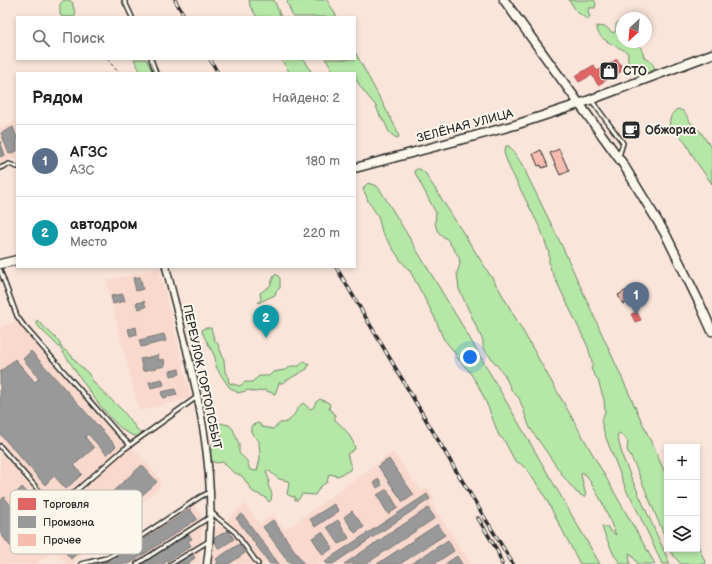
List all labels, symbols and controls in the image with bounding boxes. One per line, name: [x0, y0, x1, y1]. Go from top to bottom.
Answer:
north arrow: [616, 12, 652, 48]
search box: [16, 16, 356, 60]
icon: search: [30, 27, 52, 49]
text: Поиск: [62, 29, 105, 48]
shop icon: СТО: [598, 60, 620, 82]
place label: СТО: [623, 64, 647, 79]
text: Рядом: [32, 88, 83, 108]
text: Найдено: 2: [272, 90, 340, 106]
street label: ЗЕЛЁНАЯ УЛИЦА: [415, 105, 516, 146]
cafe icon: Обжорка: [620, 119, 642, 141]
place label: Обжорка: [645, 123, 697, 138]
text: АГЗС: [70, 143, 107, 162]
text: 1: [42, 153, 48, 169]
text: 180 m: [305, 153, 340, 169]
text: АЗС: [70, 162, 94, 178]
text: автодром: [70, 215, 138, 234]
text: 2: [41, 225, 49, 241]
text: 220 m: [303, 225, 340, 241]
text: Место: [70, 234, 107, 250]
pin: 1: [623, 282, 649, 315]
street label: ПЕРЕУЛОК ГОРТОПСБЫТ: [179, 303, 225, 451]
pin: 2: [253, 305, 279, 338]
your location: [460, 347, 480, 367]
map controls: [664, 444, 700, 552]
button: +: [664, 444, 700, 480]
button: −: [664, 480, 700, 516]
legend: [10, 490, 142, 554]
text: Торговля: [43, 498, 89, 511]
text: Промзона: [43, 516, 95, 529]
button: layers: [664, 516, 700, 552]
text: Прочее: [43, 534, 81, 547]

